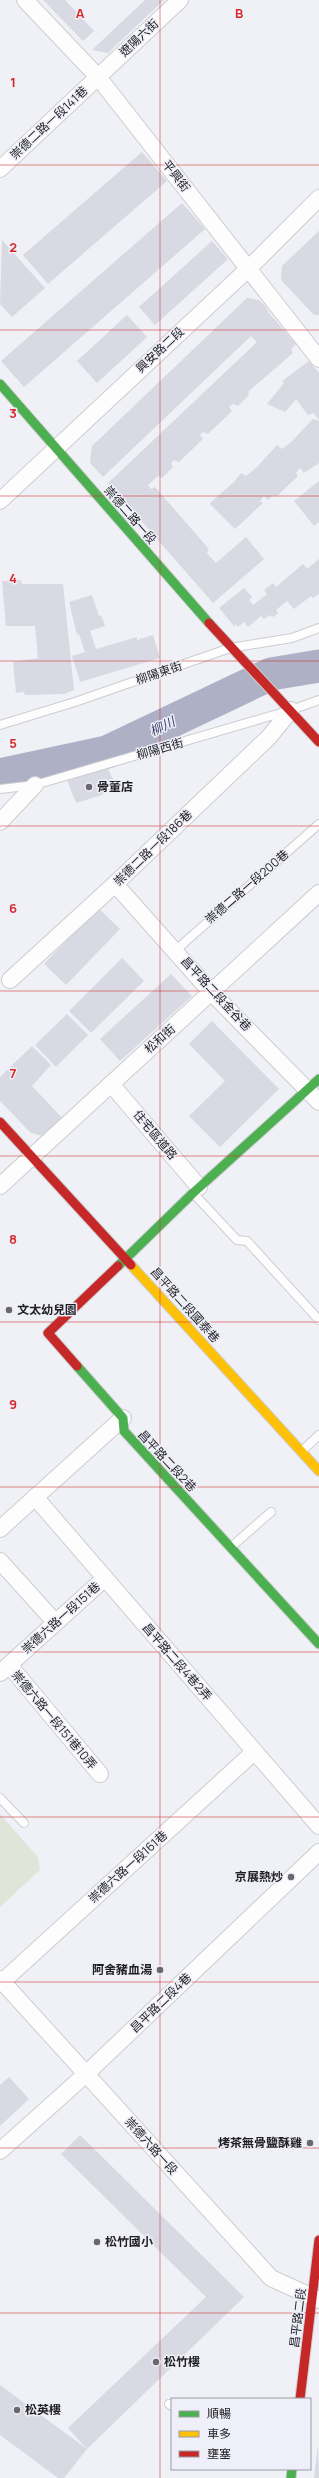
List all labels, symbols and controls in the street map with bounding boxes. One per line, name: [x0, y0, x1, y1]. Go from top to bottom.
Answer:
text: A: [76, 4, 85, 22]
text: B: [235, 4, 243, 22]
street label: 遼陽六街: [115, 15, 162, 60]
street label: 崇德二路一段141巷: [7, 83, 91, 163]
street label: 平興街: [159, 156, 194, 195]
text: 2: [9, 238, 17, 256]
street label: 興安路二段: [132, 323, 187, 376]
text: 3: [9, 404, 17, 422]
street label: 崇德二路一段: [100, 482, 160, 547]
text: 4: [9, 569, 17, 587]
street label: 柳陽東街: [133, 657, 184, 688]
water label: 柳川: [146, 711, 179, 740]
text: 5: [9, 734, 17, 752]
street label: 柳陽西街: [134, 734, 185, 763]
place label: 骨董店: [97, 778, 133, 795]
marker: 骨董店: [84, 782, 94, 792]
street label: 崇德二路一段186巷: [110, 806, 196, 890]
street label: 崇德二路一段200巷: [201, 846, 292, 928]
text: 6: [9, 899, 17, 917]
street label: 昌平路二段金谷巷: [177, 953, 255, 1035]
street label: 松和街: [141, 1020, 179, 1057]
text: 7: [10, 1064, 17, 1082]
street label: 住宅區道路: [130, 1106, 181, 1163]
text: 8: [9, 1230, 17, 1248]
street label: 昌平路二段國泰巷: [147, 1263, 224, 1346]
place label: 文太幼兒園: [17, 1301, 77, 1318]
marker: 文太幼兒園: [4, 1305, 14, 1315]
text: 9: [9, 1395, 17, 1413]
street label: 昌平路二段2巷: [134, 1426, 200, 1495]
street label: 崇德六路一段151巷: [18, 1578, 104, 1658]
street label: 昌平路二段4巷2弄: [139, 1619, 216, 1704]
street label: 崇德六路一段151巷10弄: [8, 1667, 101, 1773]
street label: 崇德六路一段161巷: [85, 1827, 171, 1907]
place label: 京展熱炒: [235, 1868, 283, 1885]
marker: 京展熱炒: [286, 1872, 296, 1882]
place label: 阿舍豬血湯: [92, 1961, 152, 1978]
marker: 阿舍豬血湯: [155, 1965, 165, 1975]
street label: 昌平路二段4巷: [126, 1969, 195, 2036]
street label: 崇德六路一段: [121, 2113, 182, 2178]
place label: 烤茶無骨鹽酥雞: [218, 2134, 302, 2151]
marker: 烤茶無骨鹽酥雞: [305, 2138, 315, 2148]
place label: 松竹國小: [105, 2233, 153, 2250]
marker: 松竹國小: [92, 2237, 102, 2247]
street label: 昌平路二段: [285, 2287, 310, 2349]
place label: 松竹樓: [164, 2353, 200, 2370]
marker: 松竹樓: [151, 2357, 161, 2367]
legend: [171, 2398, 311, 2470]
place label: 松英樓: [25, 2401, 61, 2418]
marker: 松英樓: [12, 2405, 22, 2415]
text: 順暢: [207, 2405, 231, 2422]
text: 車多: [207, 2425, 231, 2442]
text: 壅塞: [207, 2445, 231, 2462]

